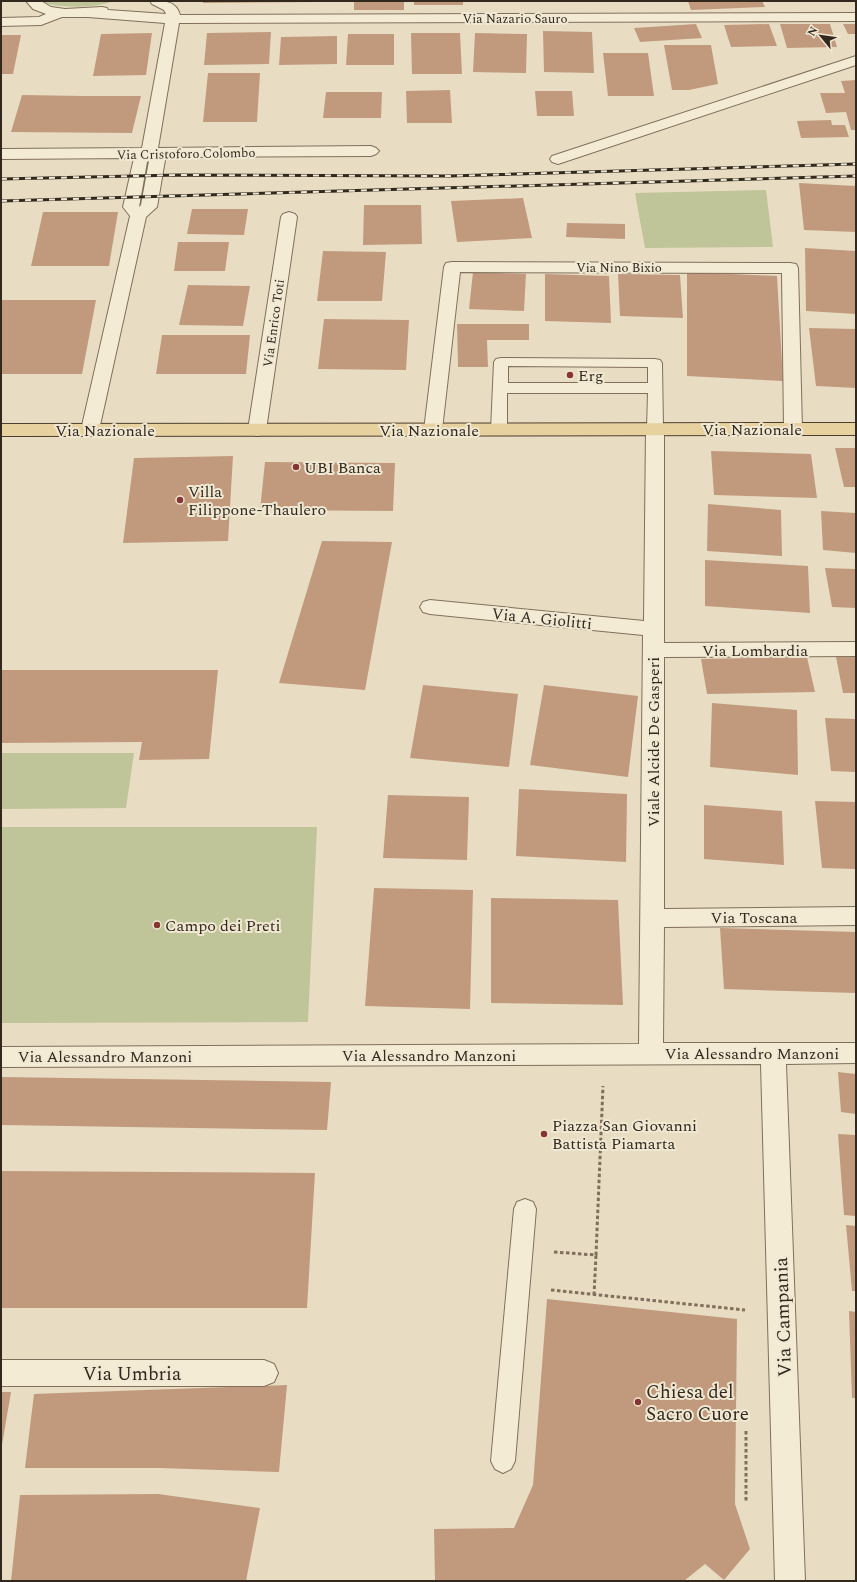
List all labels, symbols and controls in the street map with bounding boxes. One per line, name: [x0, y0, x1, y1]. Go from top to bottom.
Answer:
street label: Via Nazario Sauro: [463, 9, 567, 29]
north arrow: [801, 16, 841, 56]
text: N: [803, 23, 822, 39]
street label: Via Cristoforo Colombo: [117, 143, 256, 165]
street label: Via Nino Bixio: [576, 258, 662, 278]
street label: Via Enrico Toti: [258, 278, 290, 369]
place label: Erg: [578, 364, 604, 388]
marker: Erg: [565, 370, 575, 380]
street label: Via Nazionale: [702, 418, 802, 442]
street label: Via Nazionale: [55, 419, 155, 443]
street label: Via Nazionale: [379, 419, 479, 443]
place label: UBI Banca: [304, 456, 381, 480]
marker: UBI Banca: [291, 462, 301, 472]
place label: Villa Filippone-Thaulero: [188, 480, 326, 522]
marker: Villa Filippone-Thaulero: [175, 495, 185, 505]
street label: Via A. Giolitti: [491, 602, 593, 636]
street label: Via Lombardia: [702, 639, 808, 663]
street label: Viale Alcide De Gasperi: [642, 657, 666, 827]
street label: Via Toscana: [711, 906, 798, 930]
place label: Campo dei Preti: [165, 914, 281, 938]
marker: Campo dei Preti: [152, 920, 162, 930]
street label: Via Alessandro Manzoni: [665, 1042, 839, 1066]
street label: Via Alessandro Manzoni: [342, 1044, 516, 1068]
street label: Via Alessandro Manzoni: [18, 1045, 192, 1069]
place label: Piazza San Giovanni Battista Piamarta: [552, 1114, 697, 1156]
marker: Piazza San Giovanni Battista Piamarta: [539, 1129, 549, 1139]
street label: Via Campania: [767, 1256, 800, 1377]
street label: Via Umbria: [83, 1360, 182, 1389]
place label: Chiesa del Sacro Cuore: [646, 1378, 749, 1429]
marker: Chiesa del Sacro Cuore: [633, 1397, 643, 1407]

